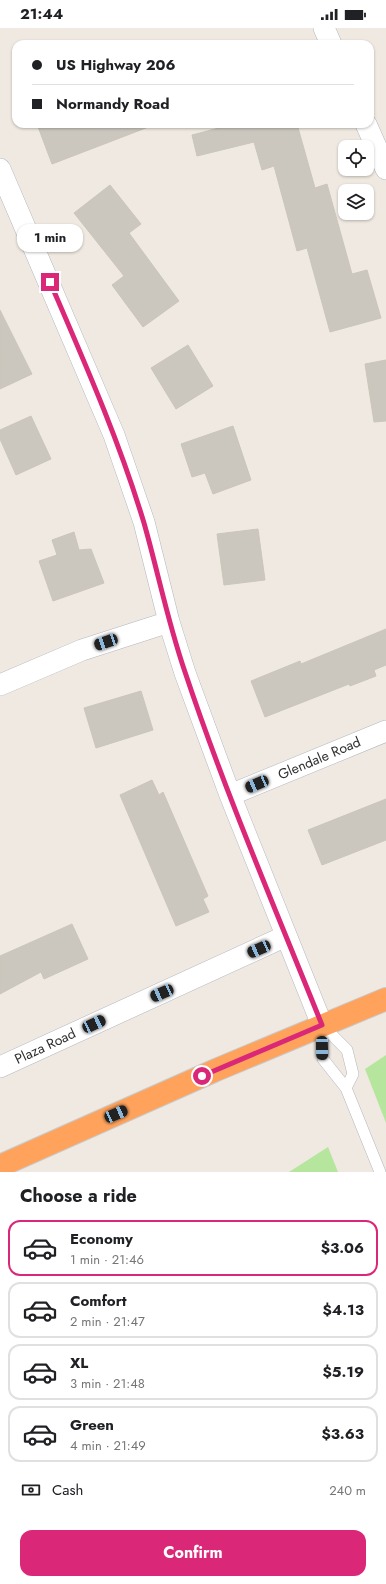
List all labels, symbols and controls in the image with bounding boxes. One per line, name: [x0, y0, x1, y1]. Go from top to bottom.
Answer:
text: 21:44: [20, 3, 63, 25]
text: US Highway 206: [56, 54, 175, 76]
text: Normandy Road: [56, 93, 169, 115]
map controls: [338, 140, 374, 220]
button: locate: [338, 140, 374, 176]
button: layers: [338, 184, 374, 220]
callout: 1 min: [17, 224, 83, 252]
text: 1 min: [34, 228, 66, 247]
route end: [41, 273, 59, 291]
car: [93, 632, 119, 652]
street label: Glendale Road: [275, 732, 363, 784]
car: [244, 774, 270, 794]
car: [246, 939, 272, 959]
car: [149, 983, 175, 1003]
car: [81, 1013, 107, 1035]
street label: Plaza Road: [11, 1023, 79, 1069]
car: [316, 1036, 328, 1060]
route start: [193, 1067, 211, 1085]
car: [103, 1104, 129, 1124]
text: Choose a ride: [20, 1183, 137, 1209]
text: Economy: [70, 1228, 133, 1250]
icon: car: [22, 1230, 58, 1266]
text: $3.06: [321, 1237, 364, 1259]
text: 1 min · 21:46: [70, 1250, 144, 1269]
text: Comfort: [70, 1290, 127, 1312]
icon: car: [22, 1292, 58, 1328]
text: $4.13: [322, 1299, 364, 1321]
text: 2 min · 21:47: [70, 1312, 145, 1331]
text: XL: [70, 1352, 88, 1374]
icon: car: [22, 1354, 58, 1390]
text: $5.19: [322, 1361, 364, 1383]
text: 3 min · 21:48: [70, 1374, 145, 1393]
text: Green: [70, 1414, 114, 1436]
icon: car: [22, 1416, 58, 1452]
text: $3.63: [321, 1423, 364, 1445]
text: 4 min · 21:49: [70, 1436, 146, 1455]
icon: cash: [20, 1479, 42, 1501]
text: Cash: [52, 1479, 83, 1501]
text: 240 m: [329, 1481, 366, 1500]
button: Confirm: [20, 1530, 366, 1576]

